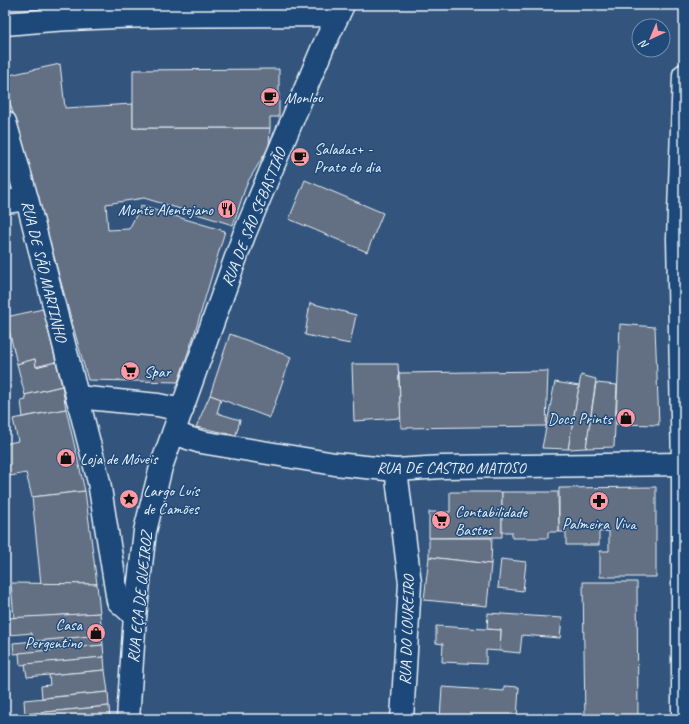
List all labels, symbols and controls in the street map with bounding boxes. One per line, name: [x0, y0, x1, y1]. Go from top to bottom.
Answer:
north arrow: [631, 18, 671, 58]
text: N: [635, 36, 651, 53]
cafe icon: Monlou: [259, 86, 281, 108]
place label: Monlou: [284, 88, 324, 108]
place label: Saladas+ - Prato do dia: [314, 139, 382, 177]
street label: RUA DE SÃO SEBASTIÃO: [217, 144, 291, 289]
cafe icon: Saladas+ - Prato do dia: [289, 146, 311, 168]
restaurant icon: Monte Alentejano: [216, 198, 238, 220]
street label: RUA DE SÃO MARTINHO: [17, 199, 72, 346]
place label: Monte Alentejano: [118, 200, 214, 220]
supermarket icon: Spar: [119, 360, 141, 382]
place label: Spar: [144, 362, 172, 382]
shop icon: Docs Prints: [615, 407, 637, 429]
place label: Docs Prints: [548, 409, 614, 429]
shop icon: Loja de Móveis: [55, 447, 77, 469]
place label: Loja de Móveis: [80, 449, 159, 469]
street label: RUA DE CASTRO MATOSO: [377, 458, 528, 478]
place label: Largo Luís de Camões: [143, 481, 200, 519]
place icon: Largo Luís de Camões: [118, 488, 140, 510]
pharmacy icon: Palmeira Viva: [588, 490, 610, 512]
place label: Contabilidade Bastos: [455, 502, 529, 540]
supermarket icon: Contabilidade Bastos: [430, 509, 452, 531]
place label: Palmeira Viva: [562, 514, 637, 534]
street label: RUA EÇA DE QUEIROZ: [123, 528, 157, 664]
street label: RUA DO LOUREIRO: [395, 573, 419, 685]
place label: Casa Pergentino: [25, 615, 84, 653]
shop icon: Casa Pergentino: [85, 622, 107, 644]

